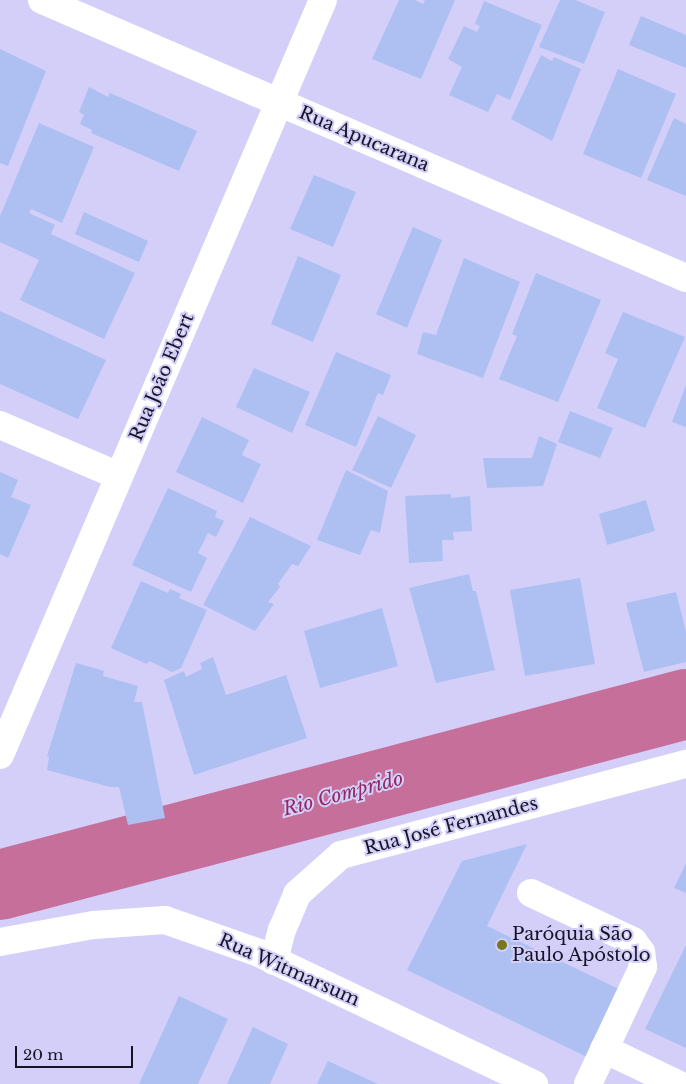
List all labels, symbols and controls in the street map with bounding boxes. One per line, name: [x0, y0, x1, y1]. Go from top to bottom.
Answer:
street label: Rua Apucarana: [295, 102, 433, 176]
street label: Rua João Ebert: [125, 310, 199, 444]
water label: Rio Comprido: [280, 767, 406, 821]
street label: Rua José Fernandes: [362, 792, 540, 860]
place label: Paróquia São Paulo Apóstolo: [512, 924, 651, 966]
street label: Rua Witmarsum: [215, 929, 363, 1011]
marker: Paróquia São Paulo Apóstolo: [496, 939, 508, 951]
scale bar: [18, 1036, 135, 1068]
text: 20 m: [23, 1045, 63, 1064]

